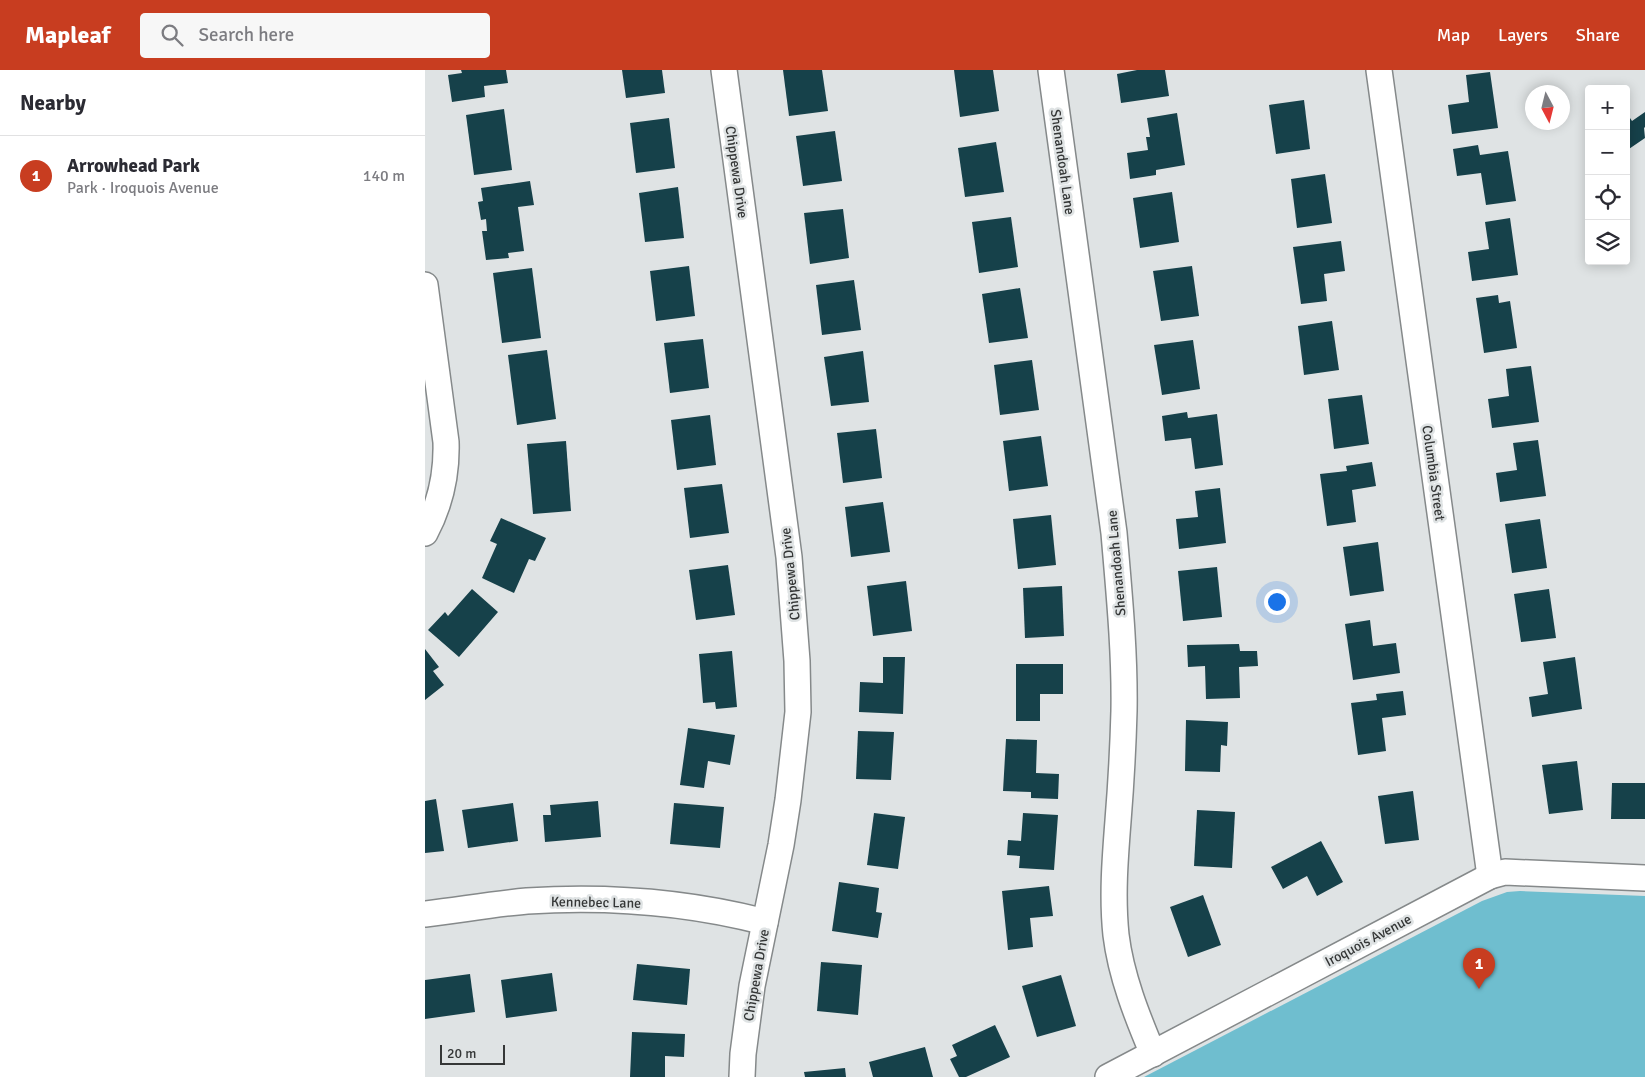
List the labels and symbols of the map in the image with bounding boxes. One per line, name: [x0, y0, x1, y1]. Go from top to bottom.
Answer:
north arrow: [1525, 85, 1570, 130]
street label: Shenandoah Lane: [1047, 108, 1078, 216]
street label: Chippewa Drive: [722, 125, 751, 219]
street label: Columbia Street: [1418, 424, 1449, 522]
street label: Shenandoah Lane: [1103, 509, 1130, 617]
street label: Chippewa Drive: [777, 527, 804, 621]
your location: [1264, 589, 1290, 615]
street label: Kennebec Lane: [551, 893, 641, 912]
street label: Iroquois Avenue: [1322, 911, 1414, 970]
street label: Chippewa Drive: [740, 928, 773, 1022]
pin: 1: [1463, 948, 1495, 989]
scale bar: [440, 1042, 505, 1065]

